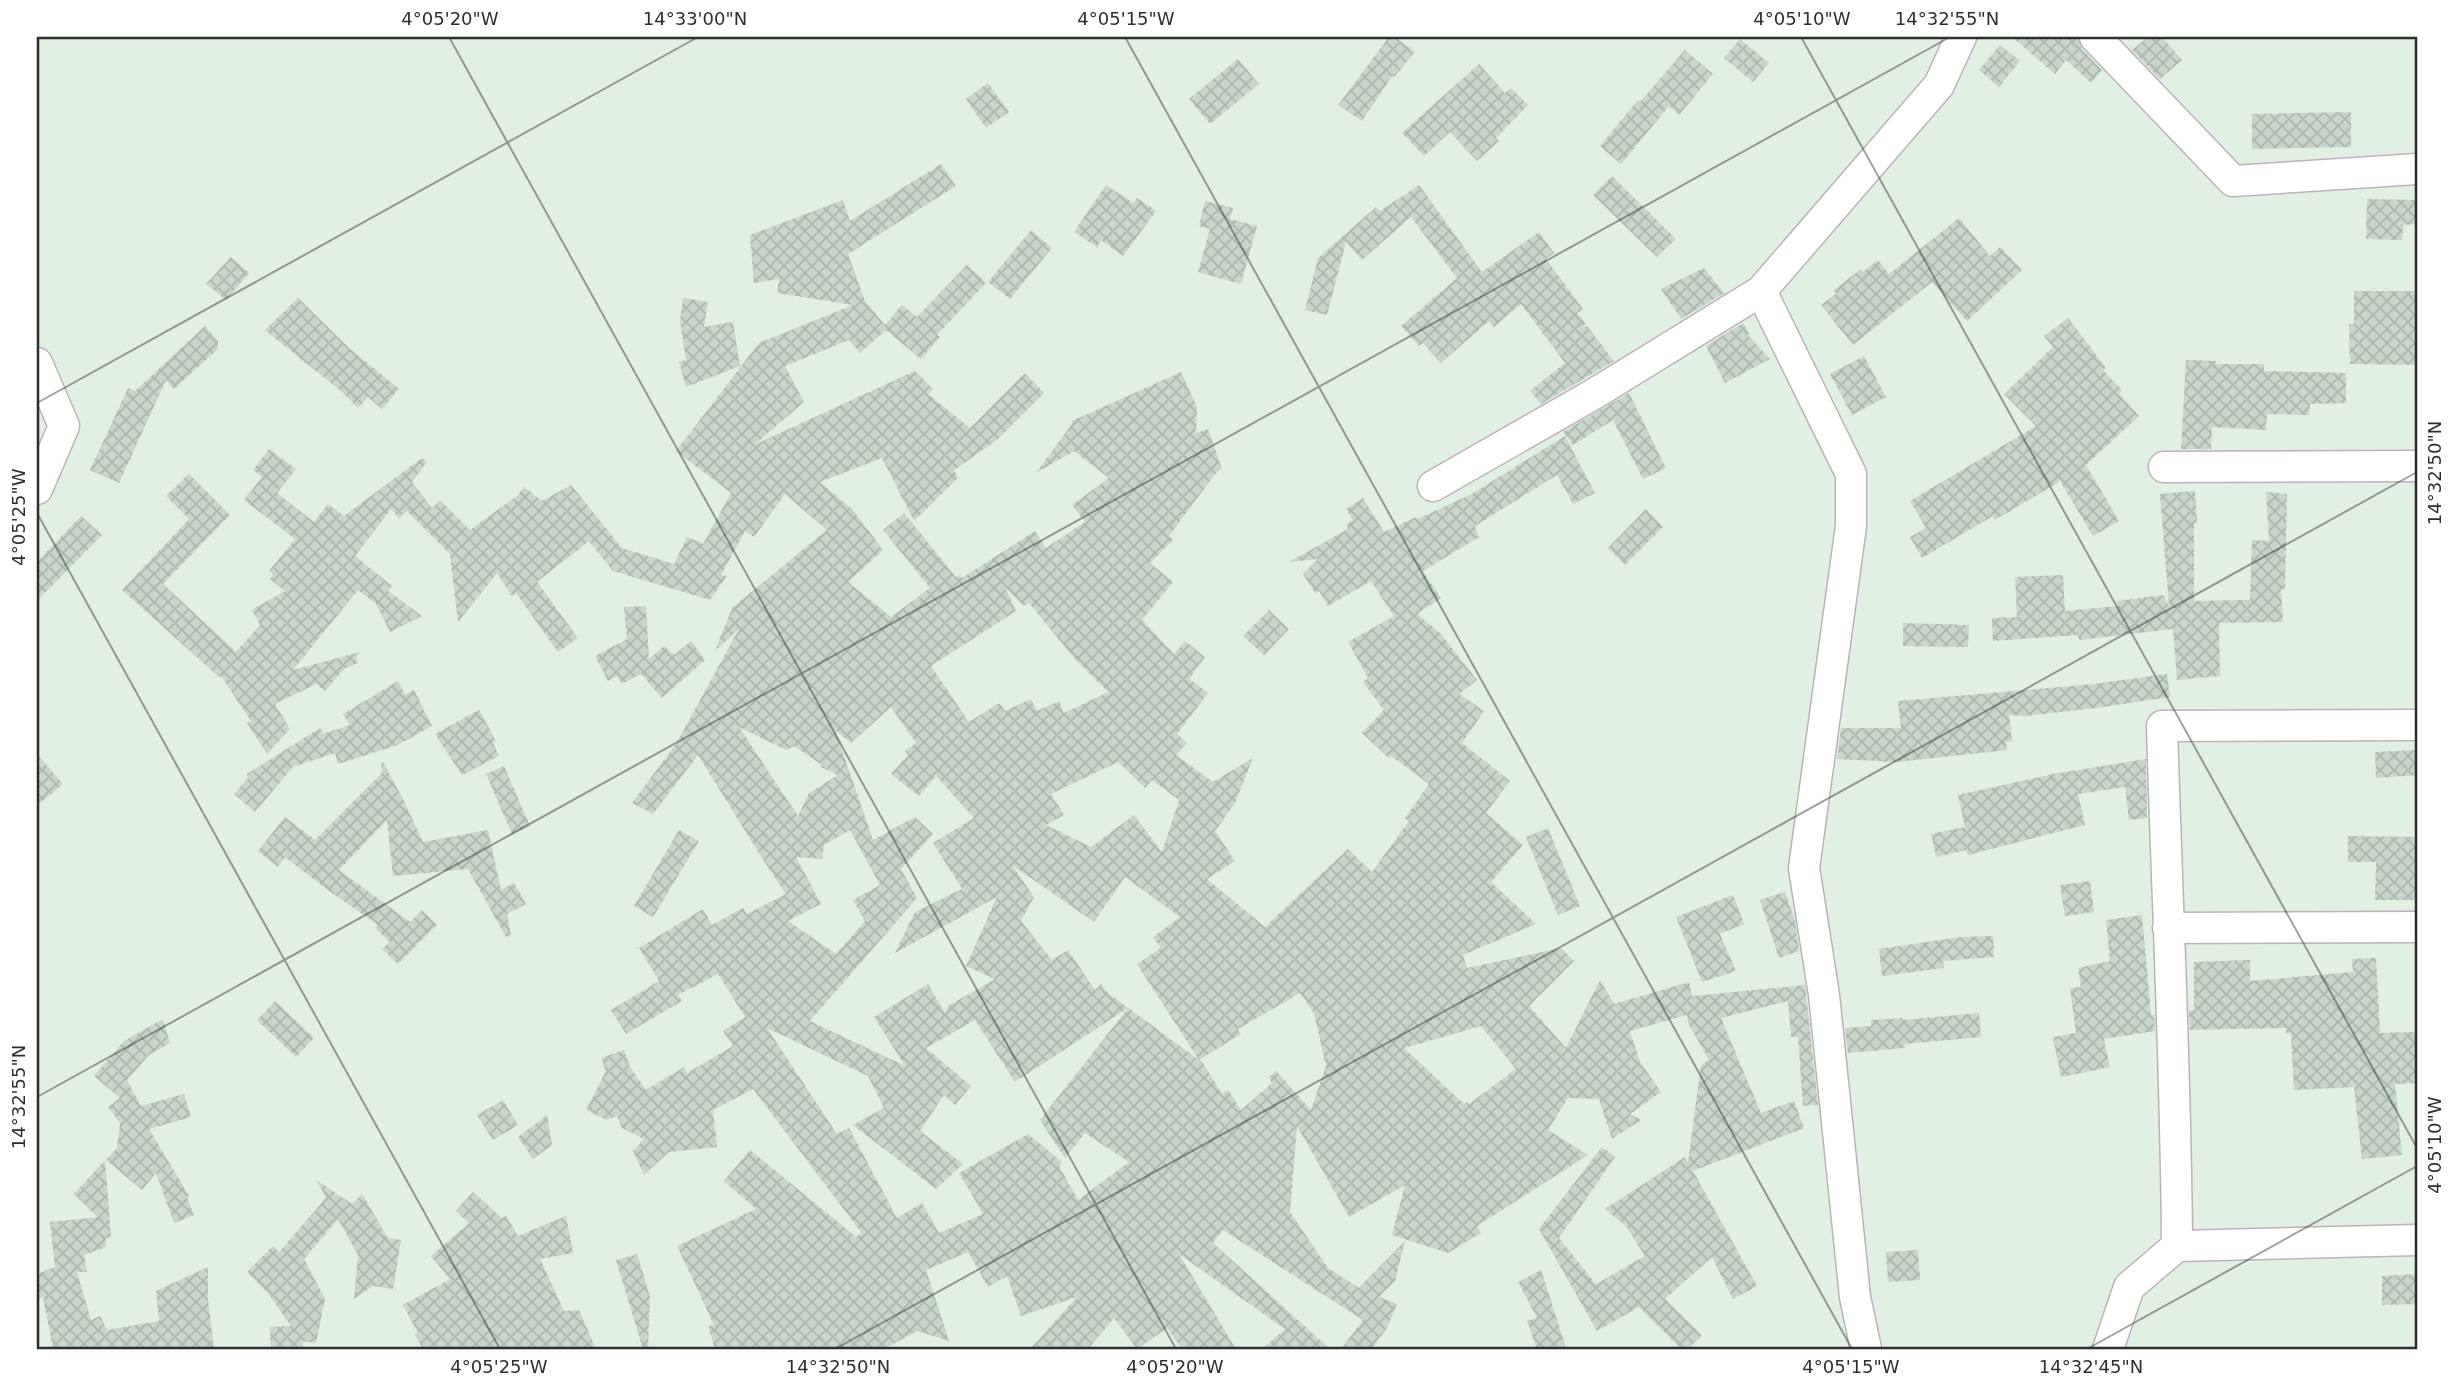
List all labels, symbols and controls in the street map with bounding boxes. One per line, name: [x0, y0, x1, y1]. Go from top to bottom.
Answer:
text: 4°05'20"W: [401, 8, 499, 29]
text: 14°33'00"N: [643, 8, 747, 29]
text: 4°05'15"W: [1077, 8, 1175, 29]
text: 4°05'10"W: [1753, 8, 1851, 29]
text: 14°32'55"N: [1895, 8, 1999, 29]
text: 14°32'50"N: [2424, 421, 2445, 525]
text: 4°05'25"W: [8, 468, 29, 566]
text: 14°32'55"N: [8, 1045, 29, 1149]
text: 4°05'10"W: [2424, 1096, 2445, 1194]
text: 4°05'25"W: [450, 1356, 548, 1377]
text: 14°32'50"N: [786, 1356, 890, 1377]
text: 4°05'20"W: [1126, 1356, 1224, 1377]
text: 4°05'15"W: [1802, 1356, 1900, 1377]
text: 14°32'45"N: [2039, 1356, 2143, 1377]

